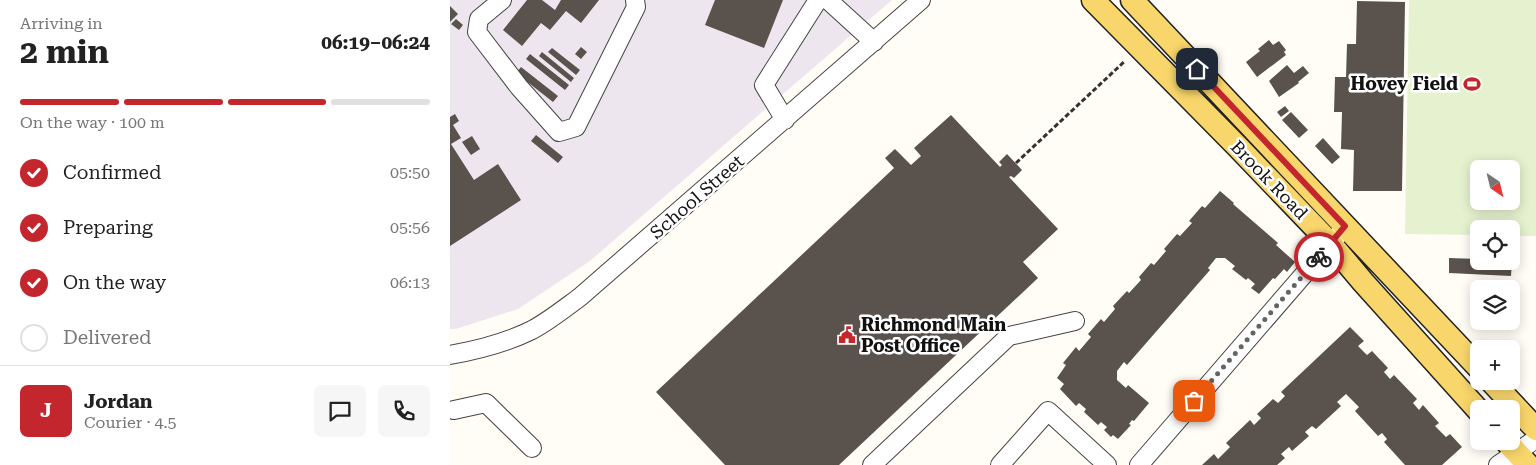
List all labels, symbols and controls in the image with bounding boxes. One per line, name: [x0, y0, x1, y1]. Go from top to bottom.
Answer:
text: Arriving in: [20, 14, 103, 33]
text: 06:19–06:24: [321, 31, 430, 54]
text: 2 min: [20, 33, 109, 71]
pin: [1176, 48, 1218, 90]
icon: home: [1183, 55, 1211, 83]
place label: Hovey Field: [1351, 73, 1458, 94]
sports icon: Hovey Field: [1462, 74, 1482, 94]
text: On the way · 100 m: [20, 113, 165, 132]
street label: Brook Road: [1227, 136, 1313, 224]
street label: School Street: [646, 150, 748, 243]
icon: check: [20, 159, 48, 187]
north arrow: [1470, 160, 1520, 210]
map controls: [1470, 160, 1520, 450]
text: Confirmed: [63, 161, 161, 184]
text: 05:50: [390, 163, 430, 182]
icon: check: [20, 214, 48, 242]
text: Preparing: [63, 216, 153, 239]
text: 05:56: [390, 218, 430, 237]
button: locate: [1470, 220, 1520, 270]
courier: [1294, 232, 1344, 282]
icon: bike: [1305, 243, 1333, 271]
icon: check: [20, 269, 48, 297]
text: On the way: [63, 271, 166, 294]
text: 06:13: [390, 273, 430, 292]
button: layers: [1470, 280, 1520, 330]
place label: Richmond Main Post Office: [861, 314, 1006, 356]
public building icon: Richmond Main Post Office: [837, 325, 857, 345]
text: Delivered: [63, 326, 151, 349]
button: +: [1470, 340, 1520, 390]
pin: [1173, 380, 1215, 422]
button: chat: [314, 385, 366, 437]
button: phone: [378, 385, 430, 437]
icon: bag: [1180, 387, 1208, 415]
text: Jordan: [84, 390, 153, 413]
text: J: [40, 399, 52, 422]
button: −: [1470, 400, 1520, 450]
text: Courier · 4.5: [84, 413, 177, 432]

